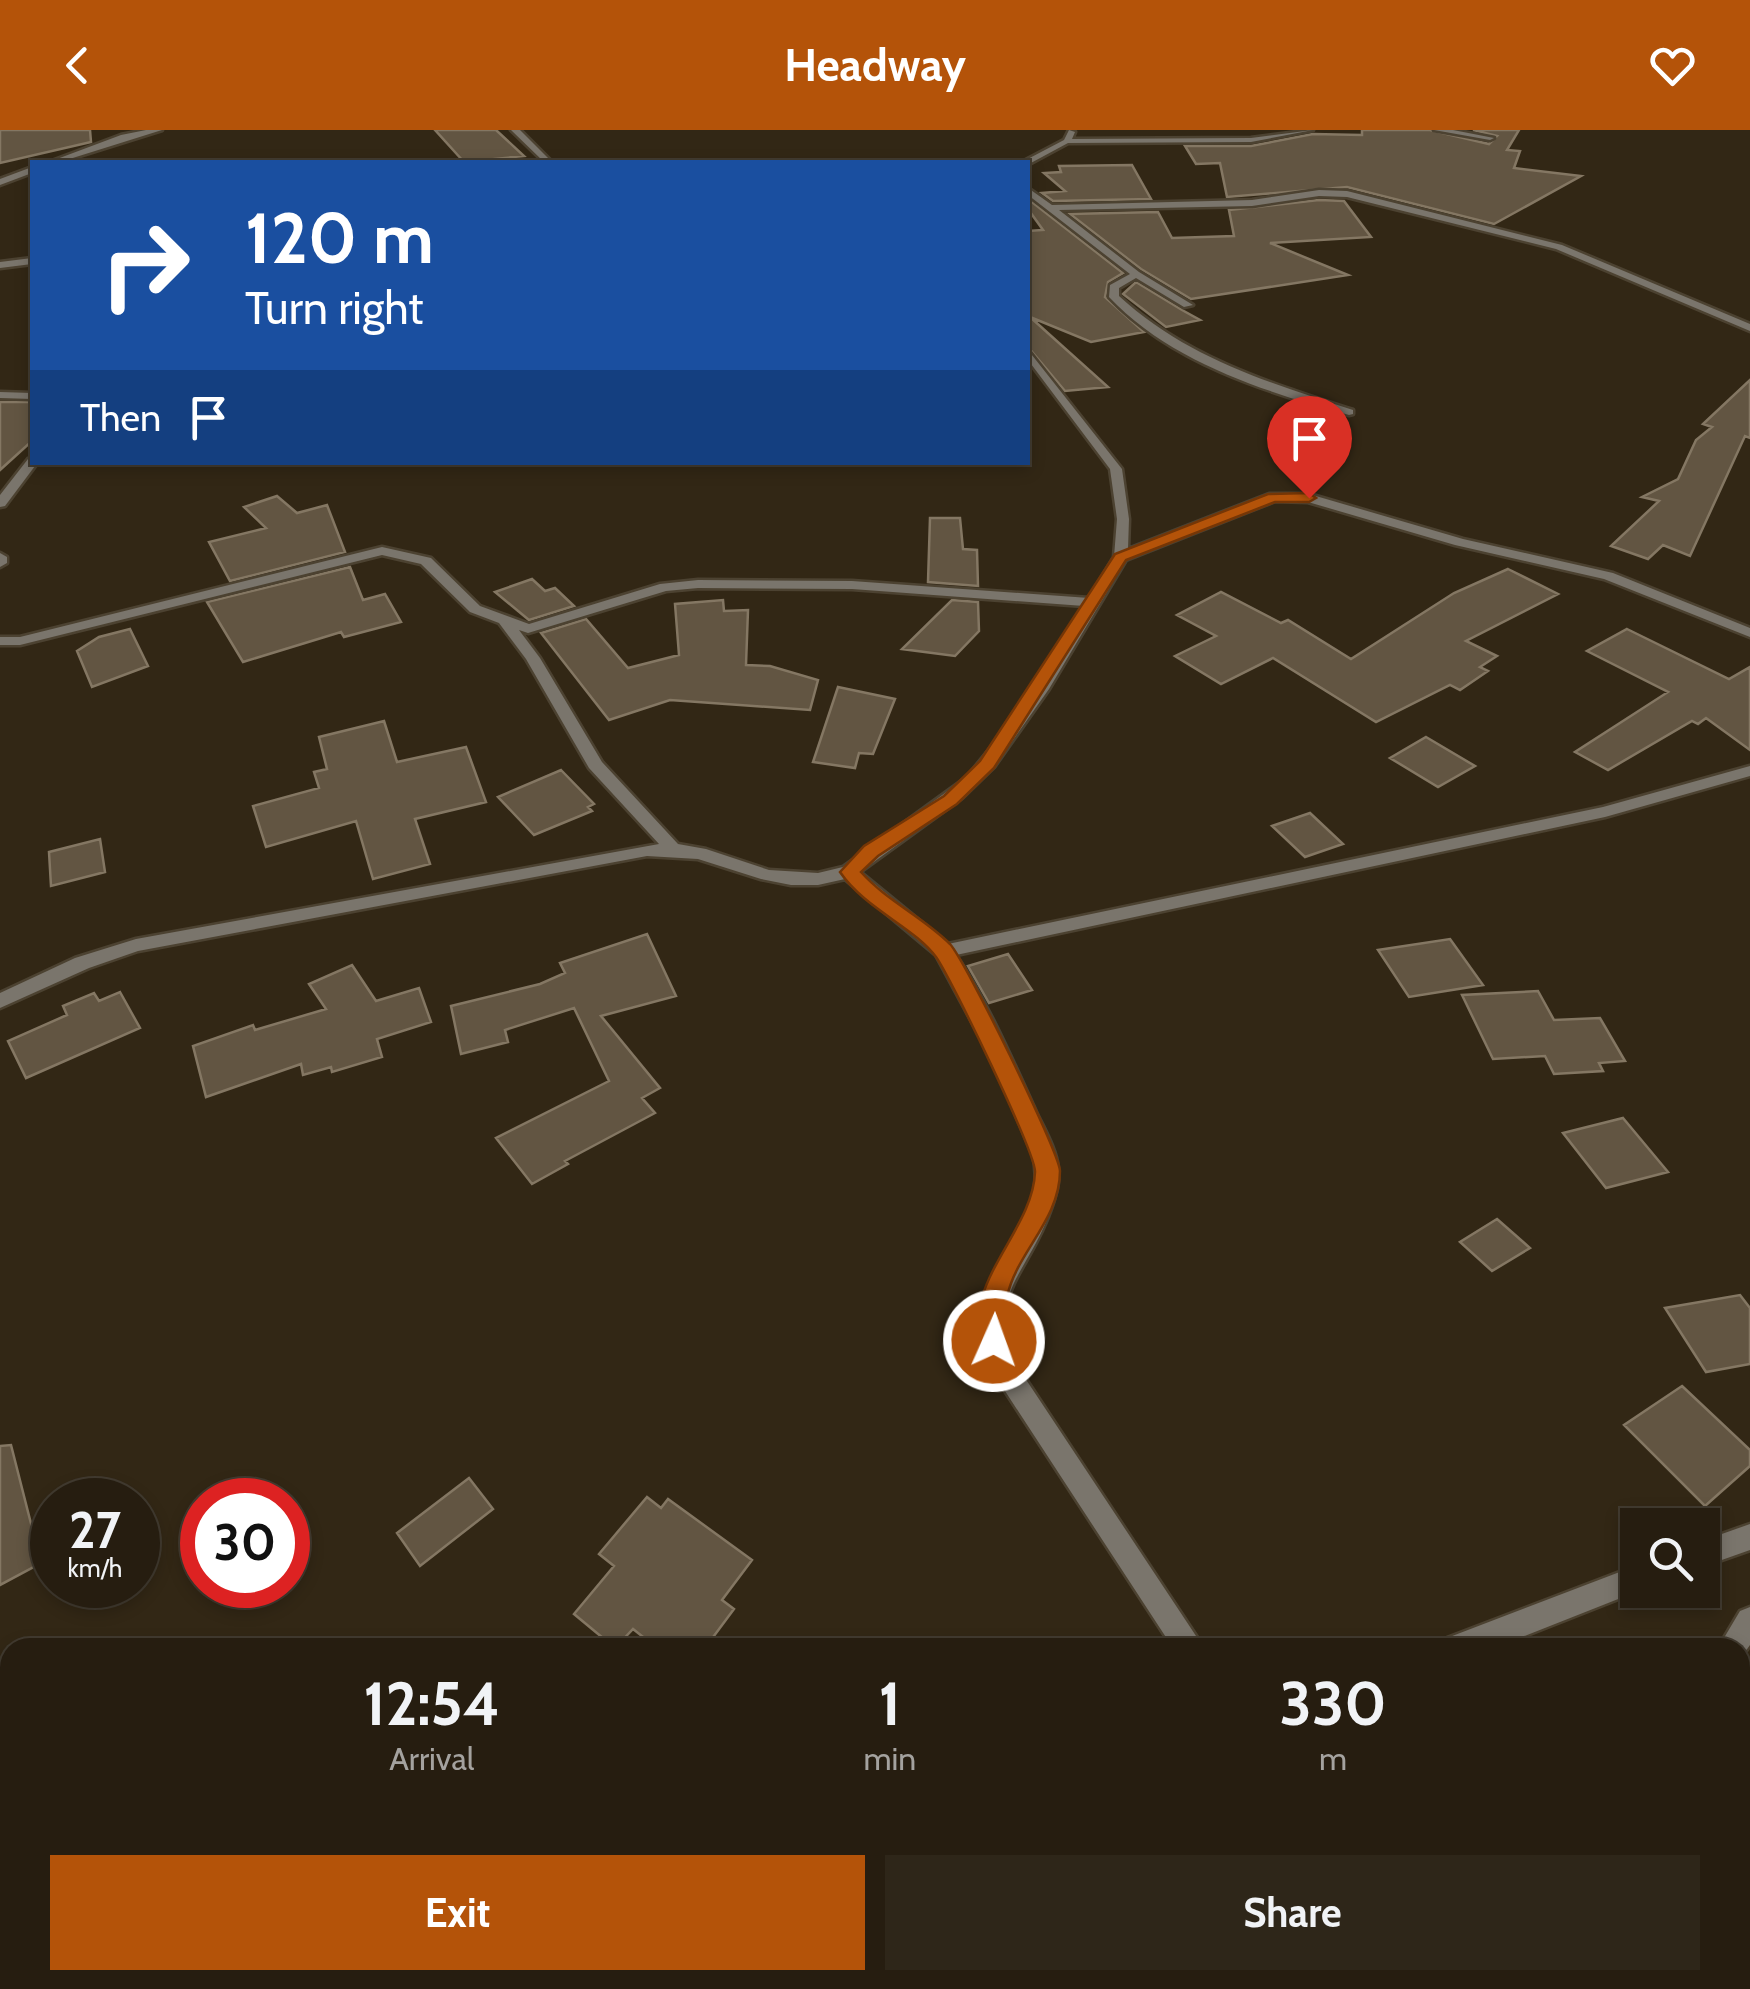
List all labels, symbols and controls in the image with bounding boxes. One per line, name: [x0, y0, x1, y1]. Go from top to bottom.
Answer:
icon: back: [50, 38, 105, 93]
text: Headway: [784, 38, 966, 92]
icon: heart: [1645, 38, 1700, 93]
text: 120 m: [245, 195, 434, 281]
icon: right: [80, 200, 210, 330]
text: Turn right: [245, 281, 424, 335]
icon: arrive: [181, 390, 236, 445]
text: Then: [80, 394, 161, 441]
pin: [1267, 396, 1352, 499]
icon: arrive: [1282, 411, 1337, 466]
position arrow: [942, 1289, 1046, 1393]
speed limit sign: 30: [180, 1478, 310, 1608]
text: 27: [69, 1500, 121, 1561]
map controls: [1620, 1508, 1720, 1608]
button: search: [1620, 1508, 1720, 1608]
text: km/h: [68, 1553, 122, 1583]
text: 12:54: [363, 1667, 500, 1740]
text: 1: [879, 1667, 901, 1740]
text: 330: [1280, 1667, 1387, 1740]
text: Arrival: [389, 1739, 474, 1778]
text: min: [863, 1739, 916, 1778]
text: m: [1319, 1739, 1347, 1778]
button: Exit: [50, 1855, 865, 1970]
button: Share: [885, 1855, 1700, 1970]

